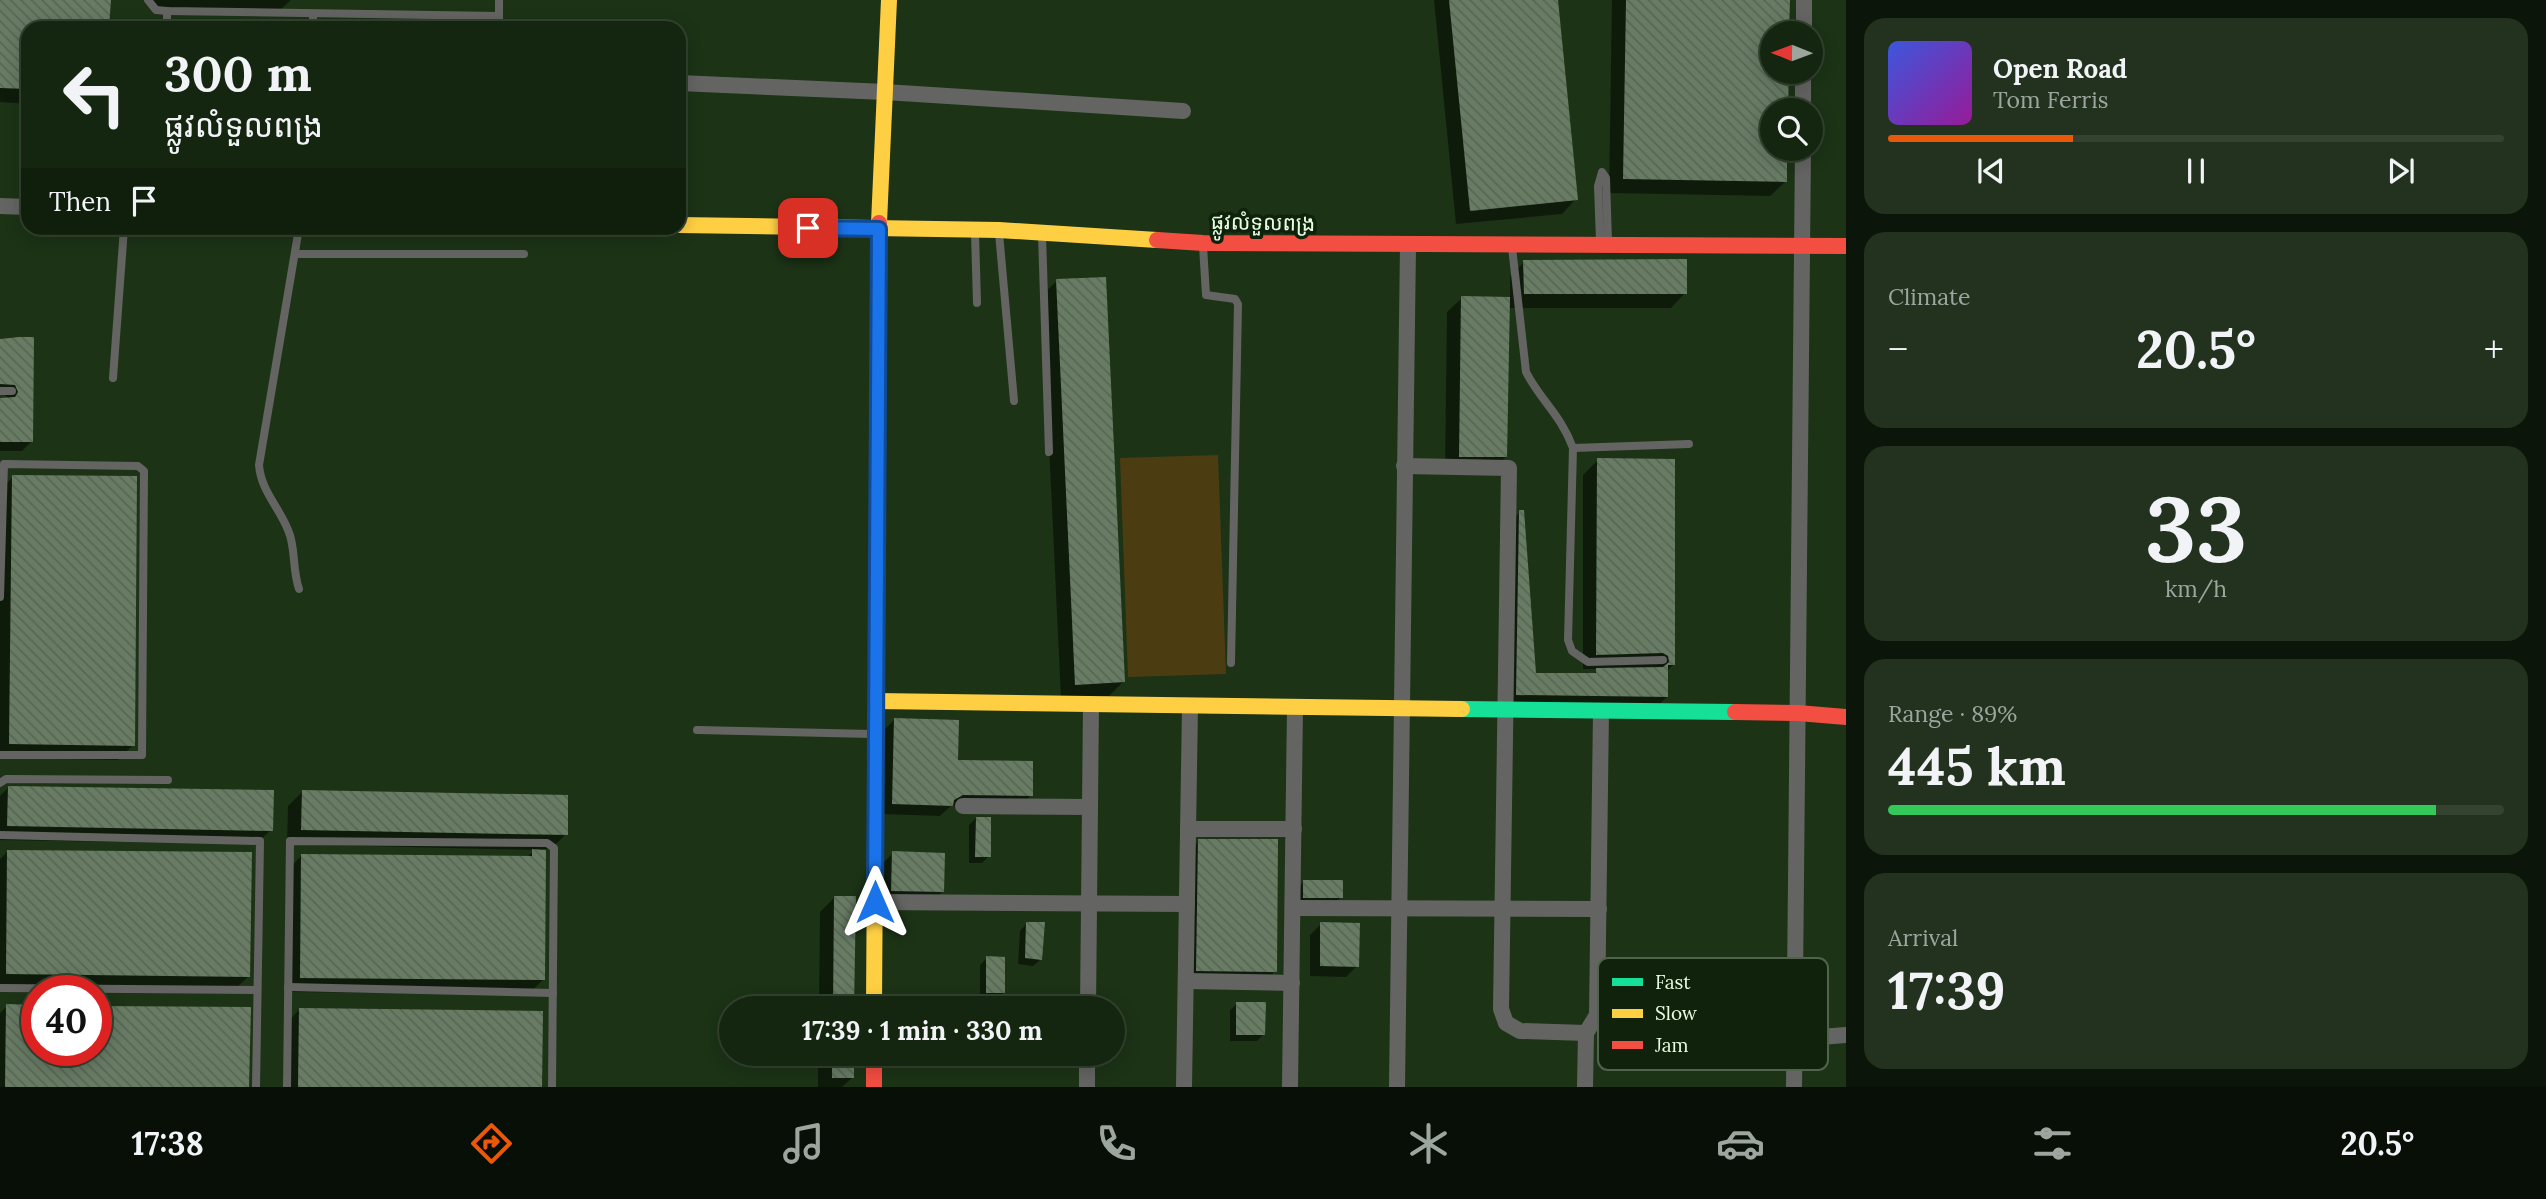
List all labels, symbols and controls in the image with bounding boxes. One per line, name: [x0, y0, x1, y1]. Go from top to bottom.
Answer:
north arrow: [1760, 21, 1824, 84]
map controls: [1760, 21, 1823, 161]
text: 300 m: [164, 42, 312, 104]
icon: left: [49, 49, 140, 140]
text: Open Road: [1993, 52, 2127, 85]
text: Tom Ferris: [1993, 85, 2108, 114]
button: search: [1760, 98, 1823, 161]
text: ផ្លូវលំទួលពង្រ: [164, 105, 323, 146]
icon: previous: [1972, 152, 2010, 190]
icon: pause: [2177, 152, 2215, 190]
icon: next: [2382, 152, 2420, 190]
icon: arrive: [125, 182, 163, 220]
text: Then: [49, 185, 111, 218]
pin: [778, 198, 838, 258]
street label: ផ្លូវលំទួលពង្រ: [1210, 208, 1315, 243]
icon: arrive: [789, 209, 827, 247]
text: Climate: [1888, 282, 1970, 311]
text: 20.5°: [2136, 316, 2256, 382]
text: −: [1888, 325, 1908, 373]
text: +: [2484, 325, 2504, 373]
text: 33: [2145, 470, 2247, 587]
text: km/h: [2165, 574, 2227, 603]
text: Range · 89%: [1888, 699, 2017, 728]
text: 445 km: [1888, 733, 2066, 799]
position arrow: [838, 865, 912, 939]
text: Arrival: [1888, 923, 1958, 952]
text: 17:39: [1888, 957, 2006, 1023]
legend: [1598, 958, 1828, 1070]
text: Fast: [1655, 970, 1691, 994]
speed limit sign: 40: [21, 975, 112, 1066]
text: Slow: [1655, 1001, 1698, 1025]
text: 17:39 · 1 min · 330 m: [802, 1014, 1042, 1047]
text: Jam: [1654, 1033, 1689, 1057]
icon: directions: [467, 1119, 516, 1168]
icon: music: [779, 1119, 828, 1168]
icon: phone: [1092, 1119, 1141, 1168]
icon: climate: [1404, 1119, 1453, 1168]
icon: car: [1716, 1119, 1765, 1168]
icon: filters: [2028, 1119, 2077, 1168]
text: 17:38: [132, 1123, 204, 1164]
text: 20.5°: [2340, 1123, 2414, 1164]

